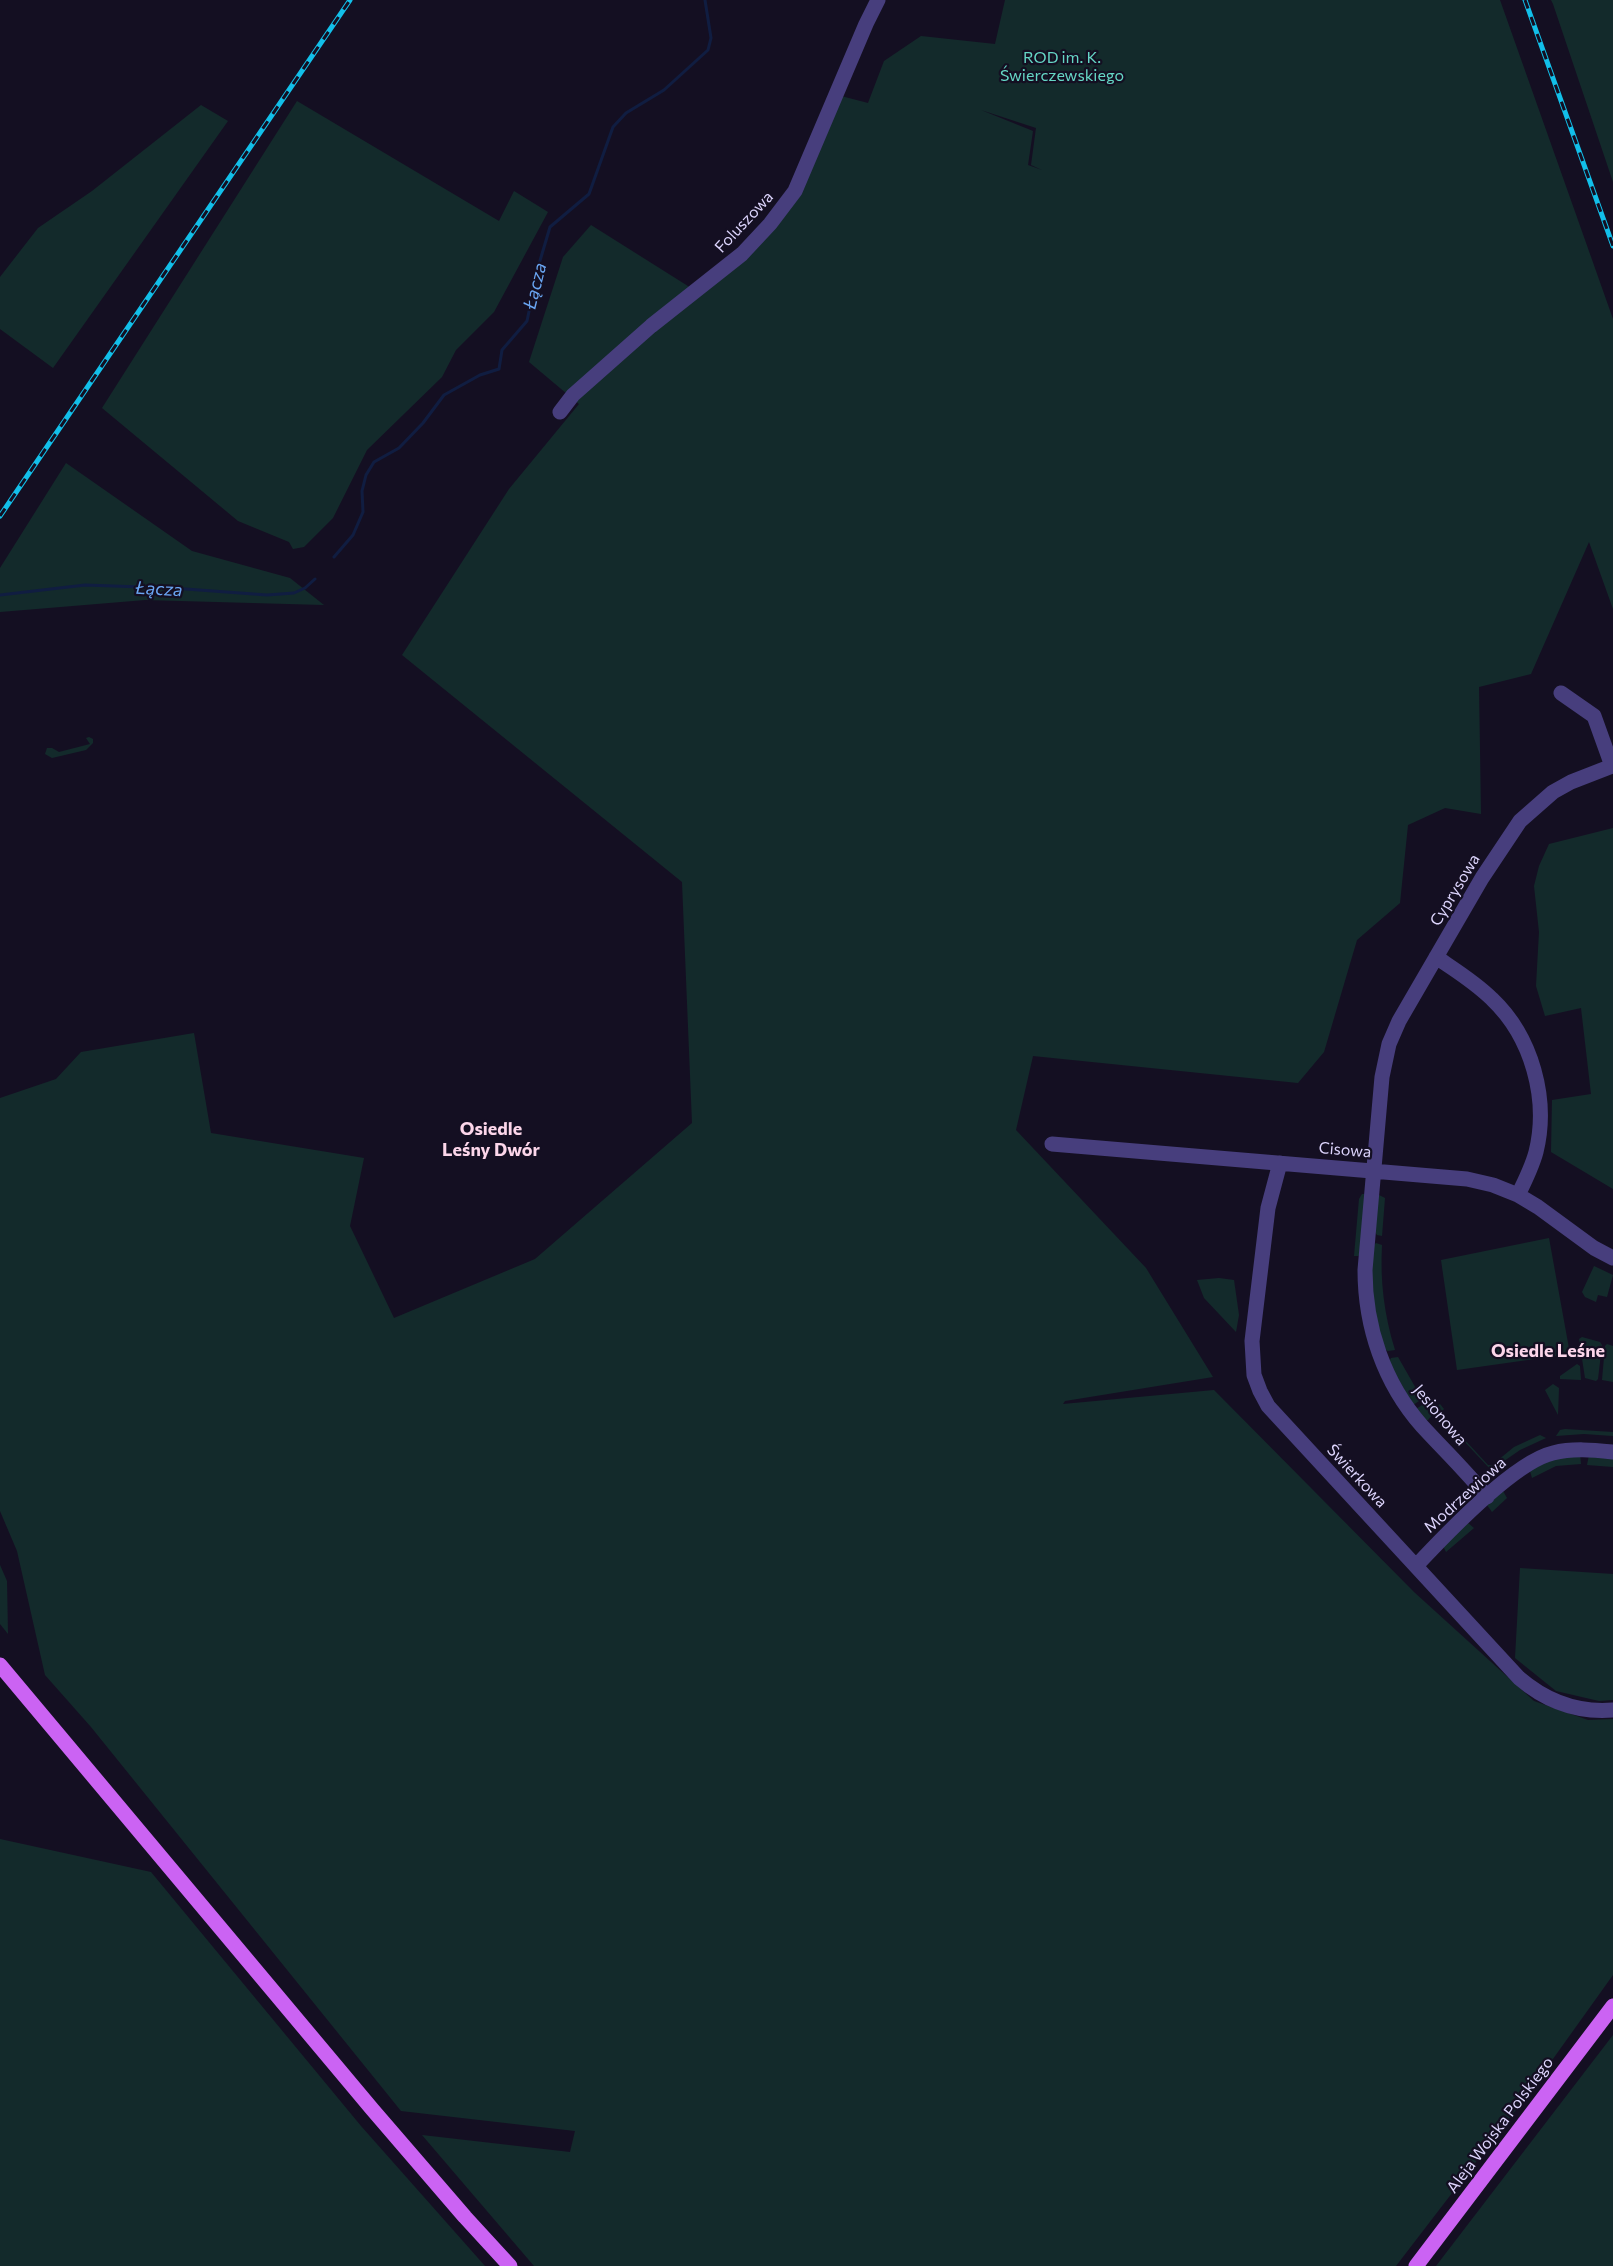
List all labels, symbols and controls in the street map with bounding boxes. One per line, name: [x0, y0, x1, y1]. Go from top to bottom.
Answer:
park label: ROD im. K. Świerczewskiego: [1000, 48, 1124, 86]
street label: Foluszowa: [711, 187, 777, 257]
water label: Łącza: [519, 261, 551, 311]
water label: Łącza: [135, 577, 183, 601]
street label: Cyprysowa: [1426, 851, 1484, 929]
district label: Osiedle Leśny Dwór: [442, 1118, 540, 1160]
street label: Cisowa: [1318, 1138, 1372, 1162]
district label: Osiedle Leśne: [1491, 1340, 1605, 1362]
street label: Jesionowa: [1409, 1381, 1471, 1449]
street label: Świerkowa: [1323, 1440, 1391, 1512]
street label: Modrzewiowa: [1420, 1453, 1510, 1537]
street label: Aleja Wojska Polskiego: [1443, 2053, 1557, 2197]

